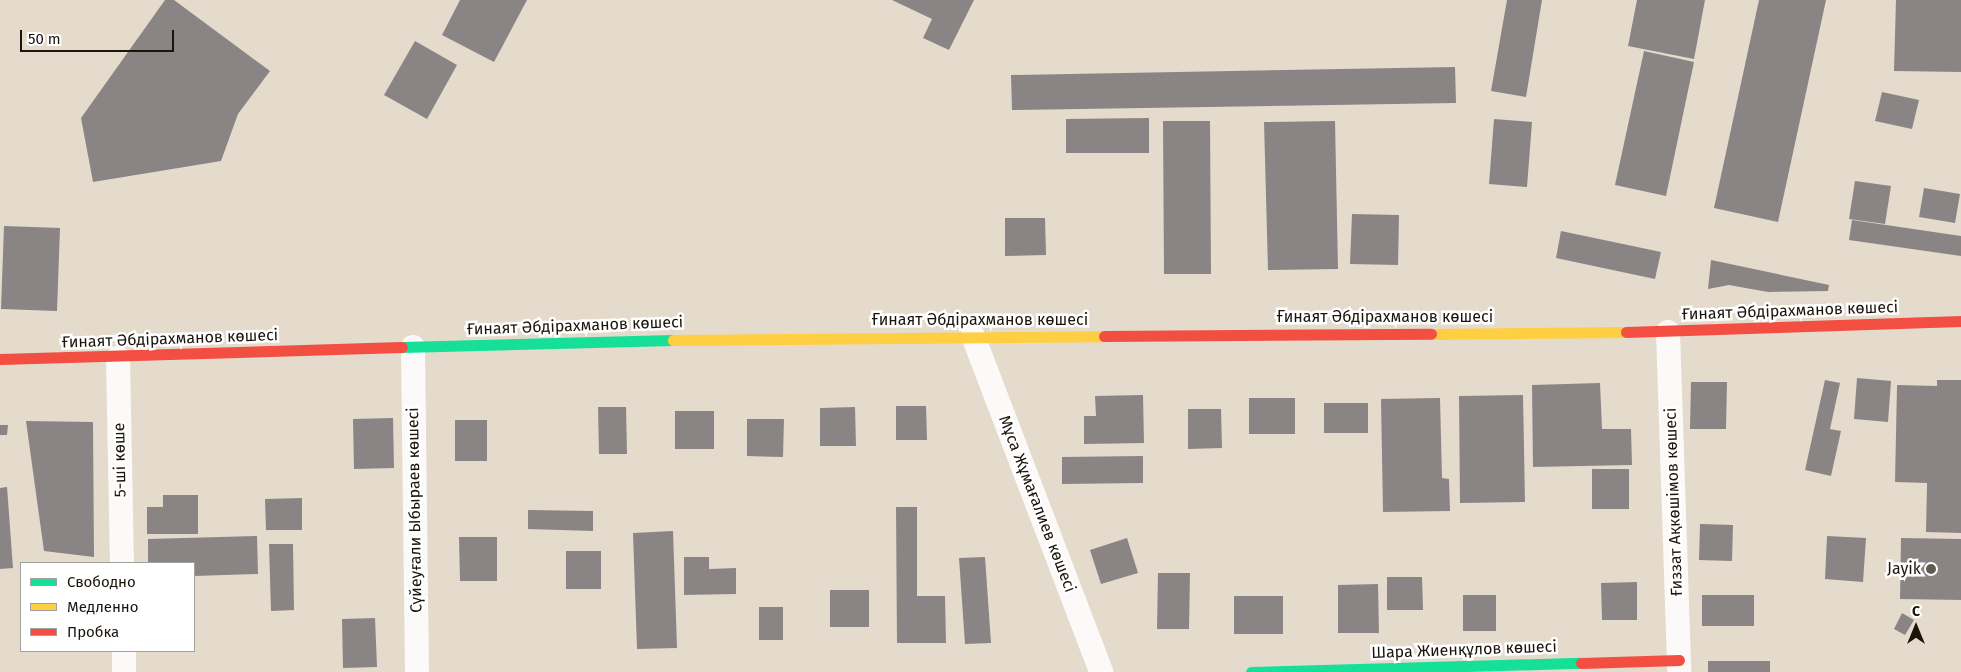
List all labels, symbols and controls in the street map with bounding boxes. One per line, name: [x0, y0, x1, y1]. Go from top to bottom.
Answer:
scale bar: [22, 20, 176, 52]
text: 50 m: [28, 30, 61, 48]
street label: Ғинаят Әбдірахманов көшесі: [1682, 298, 1898, 324]
street label: Ғинаят Әбдірахманов көшесі: [1277, 307, 1493, 327]
street label: Ғинаят Әбдірахманов көшесі: [872, 310, 1088, 330]
street label: Ғинаят Әбдірахманов көшесі: [467, 313, 683, 339]
street label: Ғинаят Әбдірахманов көшесі: [62, 326, 278, 352]
street label: Сүйеуғали Ыбыраев көшесi: [404, 407, 426, 613]
street label: Ғиззат Ақкөшімов көшесi: [1661, 407, 1687, 597]
street label: Мұса Жұмағалиев көшесі: [994, 413, 1080, 595]
street label: 5-шi көше: [110, 422, 130, 498]
place label: Jayik: [1887, 559, 1921, 579]
legend: [20, 562, 195, 652]
marker: Jayik: [1925, 563, 1937, 575]
text: Свободно: [67, 573, 136, 591]
text: Медленно: [67, 598, 139, 616]
north arrow: [1891, 602, 1941, 652]
text: С: [1912, 603, 1920, 620]
text: Пробка: [67, 623, 119, 641]
street label: Шара Жиенқұлов көшесі: [1371, 637, 1557, 663]

